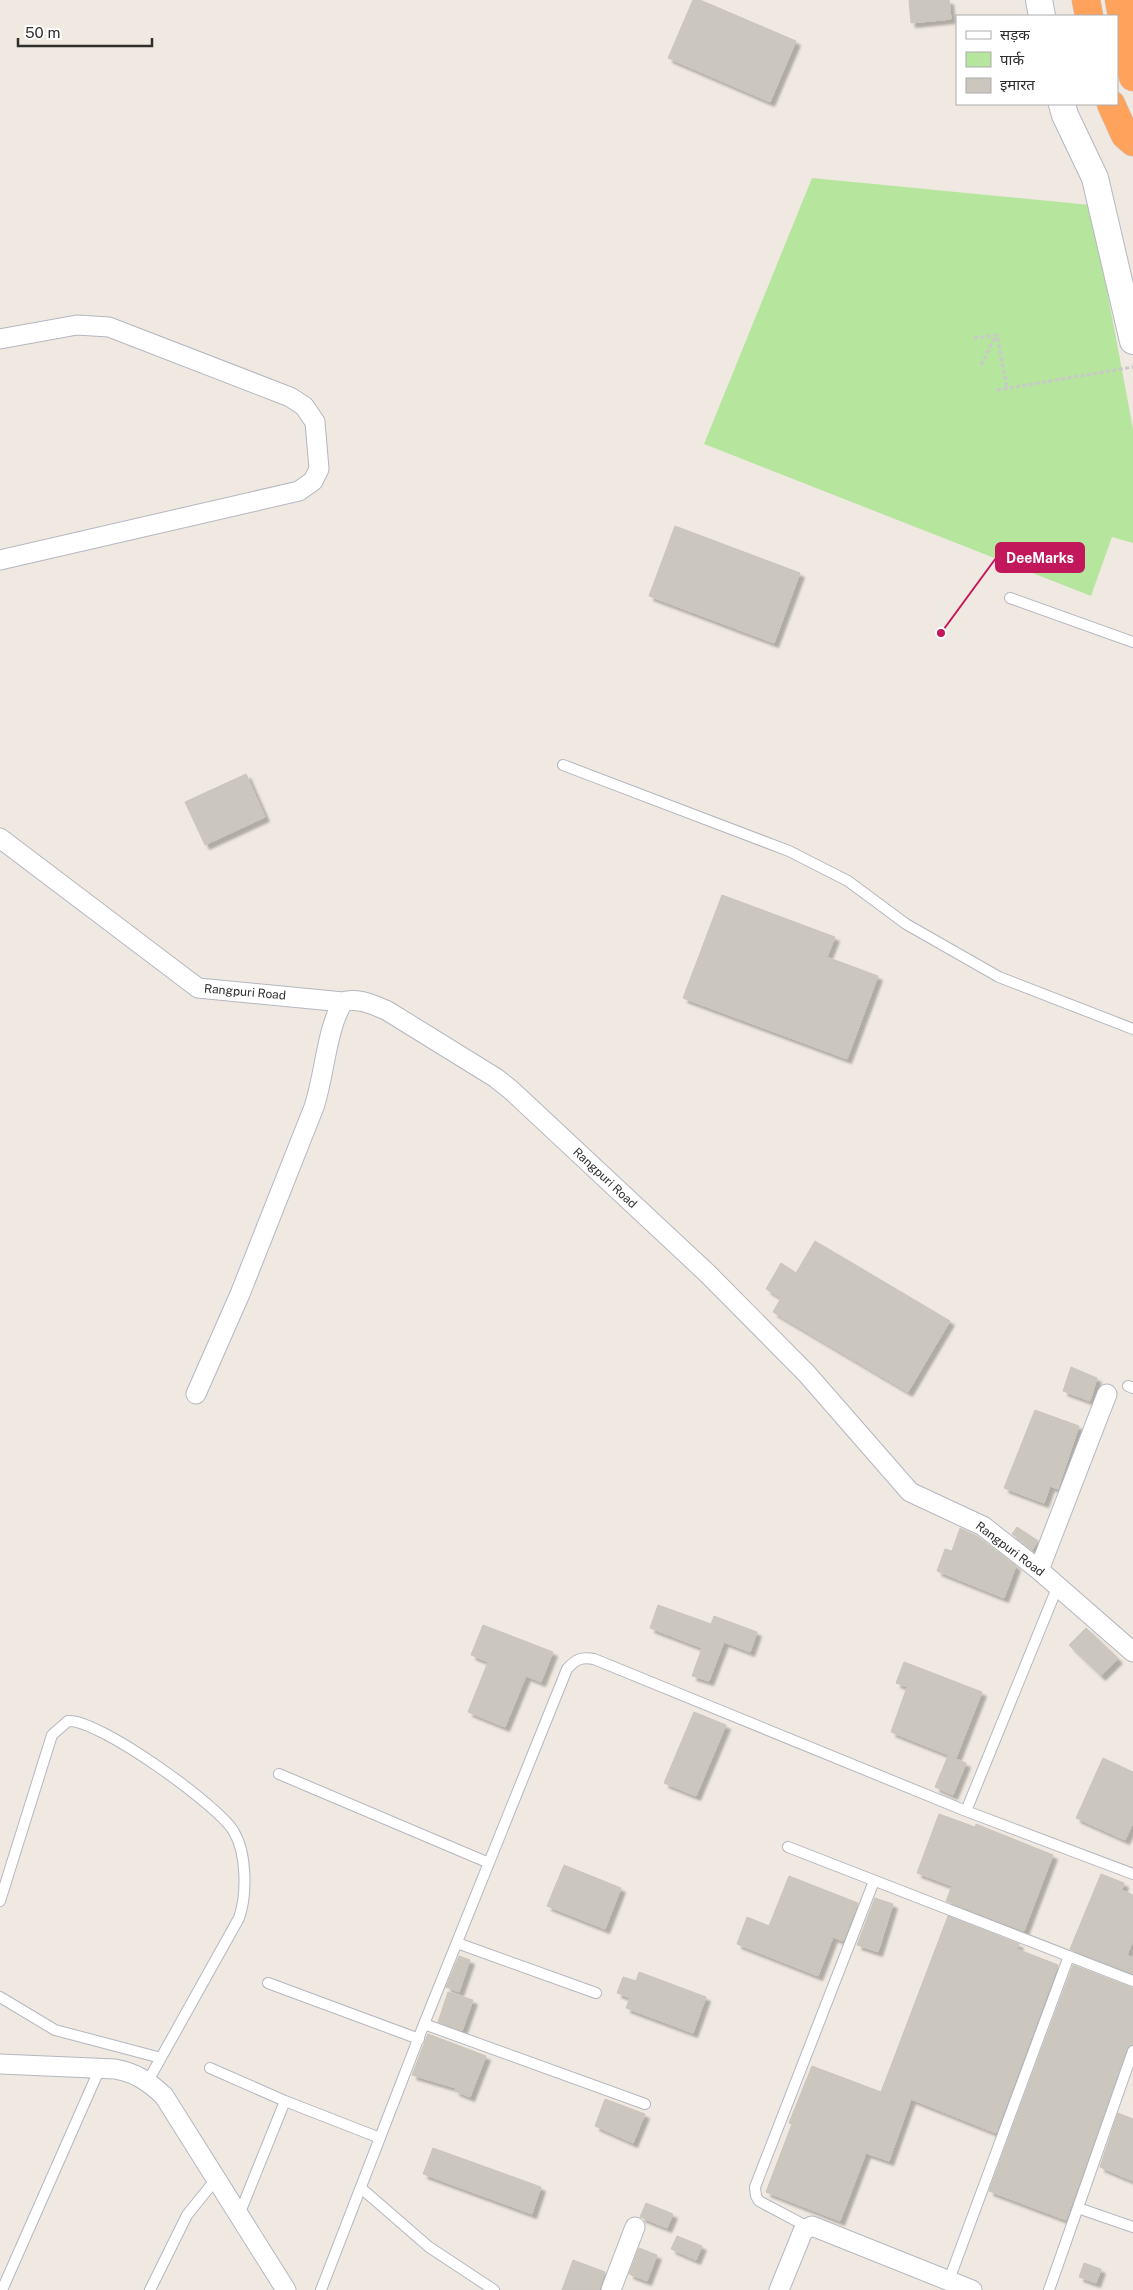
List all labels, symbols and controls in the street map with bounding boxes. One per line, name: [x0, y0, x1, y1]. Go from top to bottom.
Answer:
scale bar: [18, 15, 151, 47]
legend: [956, 15, 1118, 105]
text: 50 m: [25, 24, 60, 41]
text: सड़क: [1000, 26, 1030, 43]
text: पार्क: [1000, 51, 1024, 68]
text: इमारत: [1000, 76, 1035, 93]
callout: DeeMarks: [996, 543, 1084, 572]
text: DeeMarks: [1006, 550, 1074, 566]
street label: Rangpuri Road: [203, 981, 287, 1003]
street label: Rangpuri Road: [570, 1145, 640, 1211]
street label: Rangpuri Road: [973, 1519, 1047, 1579]

